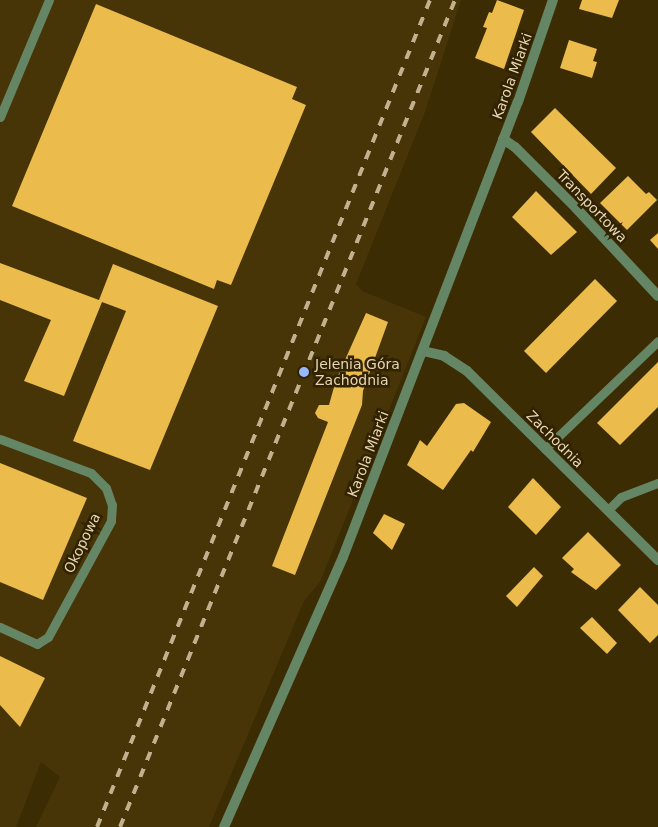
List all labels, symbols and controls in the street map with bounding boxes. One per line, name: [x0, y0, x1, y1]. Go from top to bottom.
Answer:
street label: Karola Miarki: [489, 30, 535, 122]
street label: Transportowa: [553, 166, 631, 246]
place label: Jelenia Góra Zachodnia: [315, 356, 400, 388]
marker: Jelenia Góra Zachodnia: [297, 365, 311, 379]
street label: Zachodnia: [523, 407, 587, 471]
street label: Karola Miarki: [344, 409, 392, 499]
street label: Okopowa: [60, 510, 104, 576]

